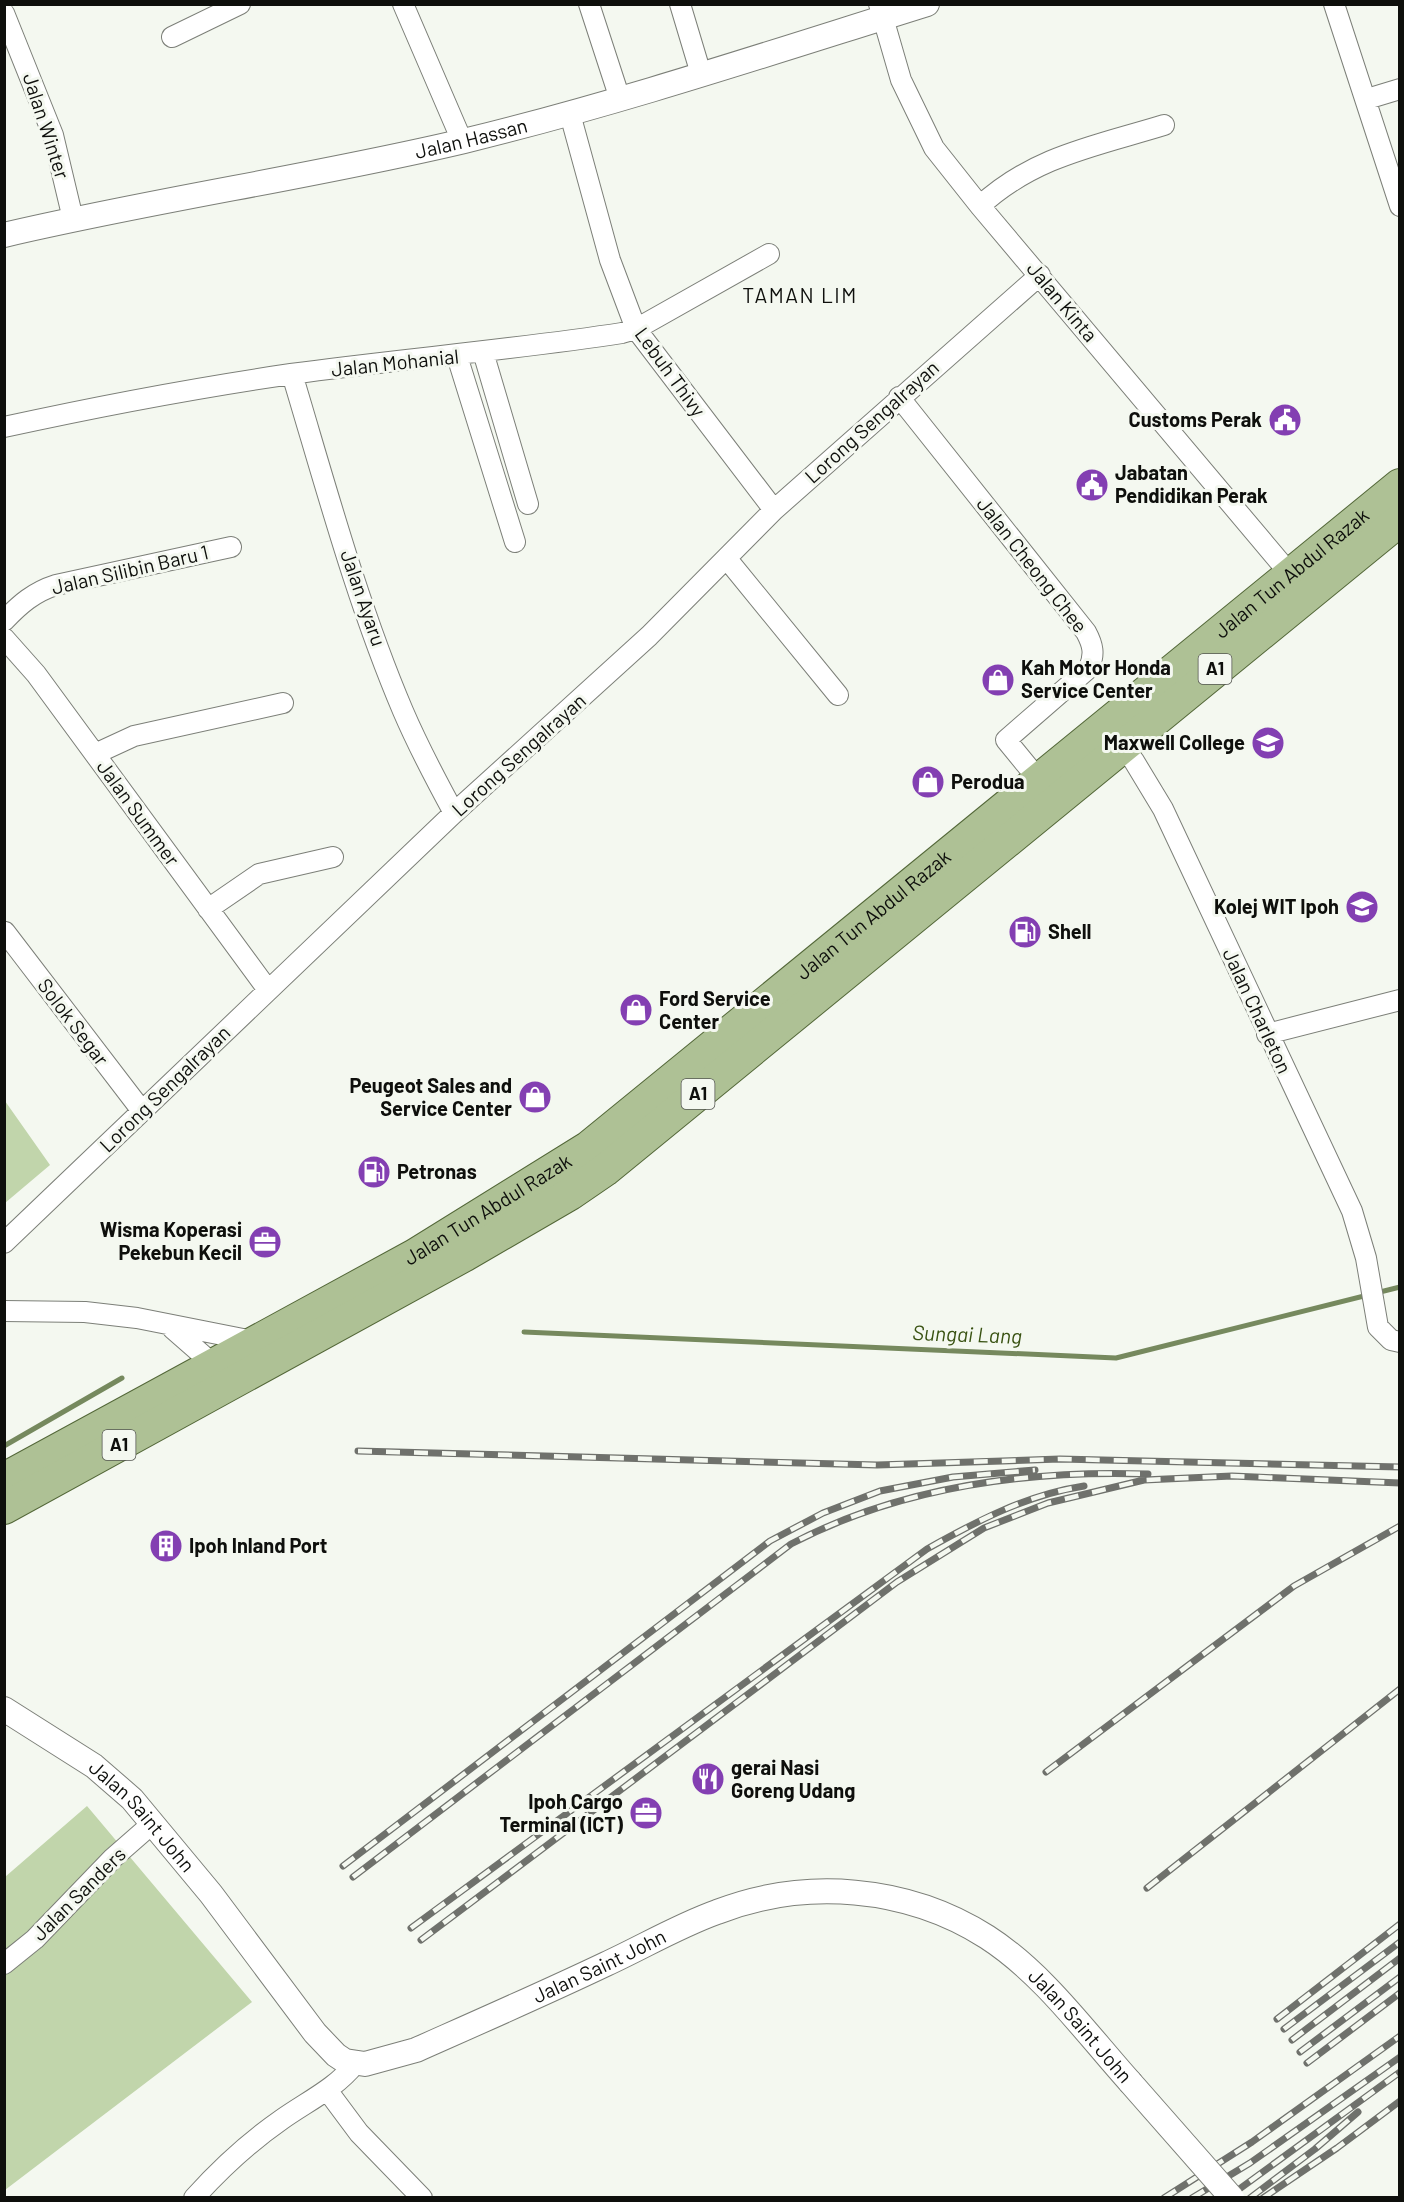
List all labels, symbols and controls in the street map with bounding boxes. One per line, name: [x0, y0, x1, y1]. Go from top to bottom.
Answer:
street label: Jalan Winter: [19, 70, 75, 182]
street label: Jalan Hassan: [413, 112, 530, 163]
street label: Jalan Kinta: [1022, 257, 1103, 346]
district label: TAMAN LIM: [742, 282, 858, 307]
street label: Lebuh Thivy: [630, 322, 711, 421]
street label: Jalan Mohanial: [330, 343, 460, 381]
street label: Lorong Sengalrayan: [799, 355, 943, 488]
public building icon: Customs Perak: [1267, 402, 1303, 438]
place label: Customs Perak: [1129, 407, 1262, 431]
place label: Jabatan Pendidikan Perak: [1115, 460, 1268, 507]
public building icon: Jabatan Pendidikan Perak: [1074, 467, 1110, 503]
street label: Jalan Cheong Chee: [972, 492, 1093, 637]
street label: Jalan Tun Abdul Razak: [1209, 503, 1373, 643]
street label: Jalan Silibin Baru 1: [49, 539, 211, 599]
street label: Jalan Ayaru: [336, 546, 392, 649]
road number: A1: [1198, 654, 1232, 684]
place label: Kah Motor Honda Service Center: [1021, 655, 1171, 702]
shop icon: Kah Motor Honda Service Center: [980, 662, 1016, 698]
street label: Lorong Sengalrayan: [446, 688, 590, 821]
school or university icon: Maxwell College: [1250, 725, 1286, 761]
place label: Maxwell College: [1104, 730, 1245, 754]
street label: Jalan Summer: [92, 755, 185, 870]
shop icon: Perodua: [910, 764, 946, 800]
place label: Perodua: [951, 769, 1025, 793]
street label: Jalan Tun Abdul Razak: [791, 844, 955, 984]
school or university icon: Kolej WIT Ipoh: [1344, 889, 1380, 925]
place label: Kolej WIT Ipoh: [1214, 894, 1339, 918]
fuel station icon: Shell: [1007, 914, 1043, 950]
place label: Shell: [1048, 919, 1091, 943]
street label: Jalan Charleton: [1218, 944, 1297, 1077]
street label: Solok Segar: [33, 973, 114, 1070]
place label: Ford Service Center: [659, 986, 771, 1033]
shop icon: Ford Service Center: [618, 992, 654, 1028]
street label: Lorong Sengalrayan: [94, 1020, 234, 1157]
place label: Peugeot Sales and Service Center: [350, 1073, 512, 1120]
shop icon: Peugeot Sales and Service Center: [517, 1079, 553, 1115]
road number: A1: [682, 1079, 714, 1109]
street label: Jalan Tun Abdul Razak: [400, 1148, 575, 1270]
fuel station icon: Petronas: [356, 1154, 392, 1190]
place label: Petronas: [397, 1159, 477, 1183]
place label: Wisma Koperasi Pekebun Kecil: [100, 1217, 242, 1264]
office icon: Wisma Koperasi Pekebun Kecil: [247, 1224, 283, 1260]
water label: Sungai Lang: [912, 1319, 1022, 1348]
road number: A1: [102, 1430, 136, 1460]
building icon: Ipoh Inland Port: [148, 1528, 184, 1564]
place label: Ipoh Inland Port: [189, 1533, 327, 1557]
street label: Jalan Saint John: [85, 1754, 200, 1876]
place label: gerai Nasi Goreng Udang: [731, 1755, 855, 1802]
restaurant icon: gerai Nasi Goreng Udang: [690, 1761, 726, 1797]
place label: Ipoh Cargo Terminal (ICT): [499, 1789, 623, 1836]
office icon: Ipoh Cargo Terminal (ICT): [628, 1795, 664, 1831]
street label: Jalan Sanders: [27, 1842, 130, 1945]
street label: Jalan Saint John: [529, 1923, 669, 2007]
street label: Jalan Saint John: [1024, 1963, 1138, 2087]

